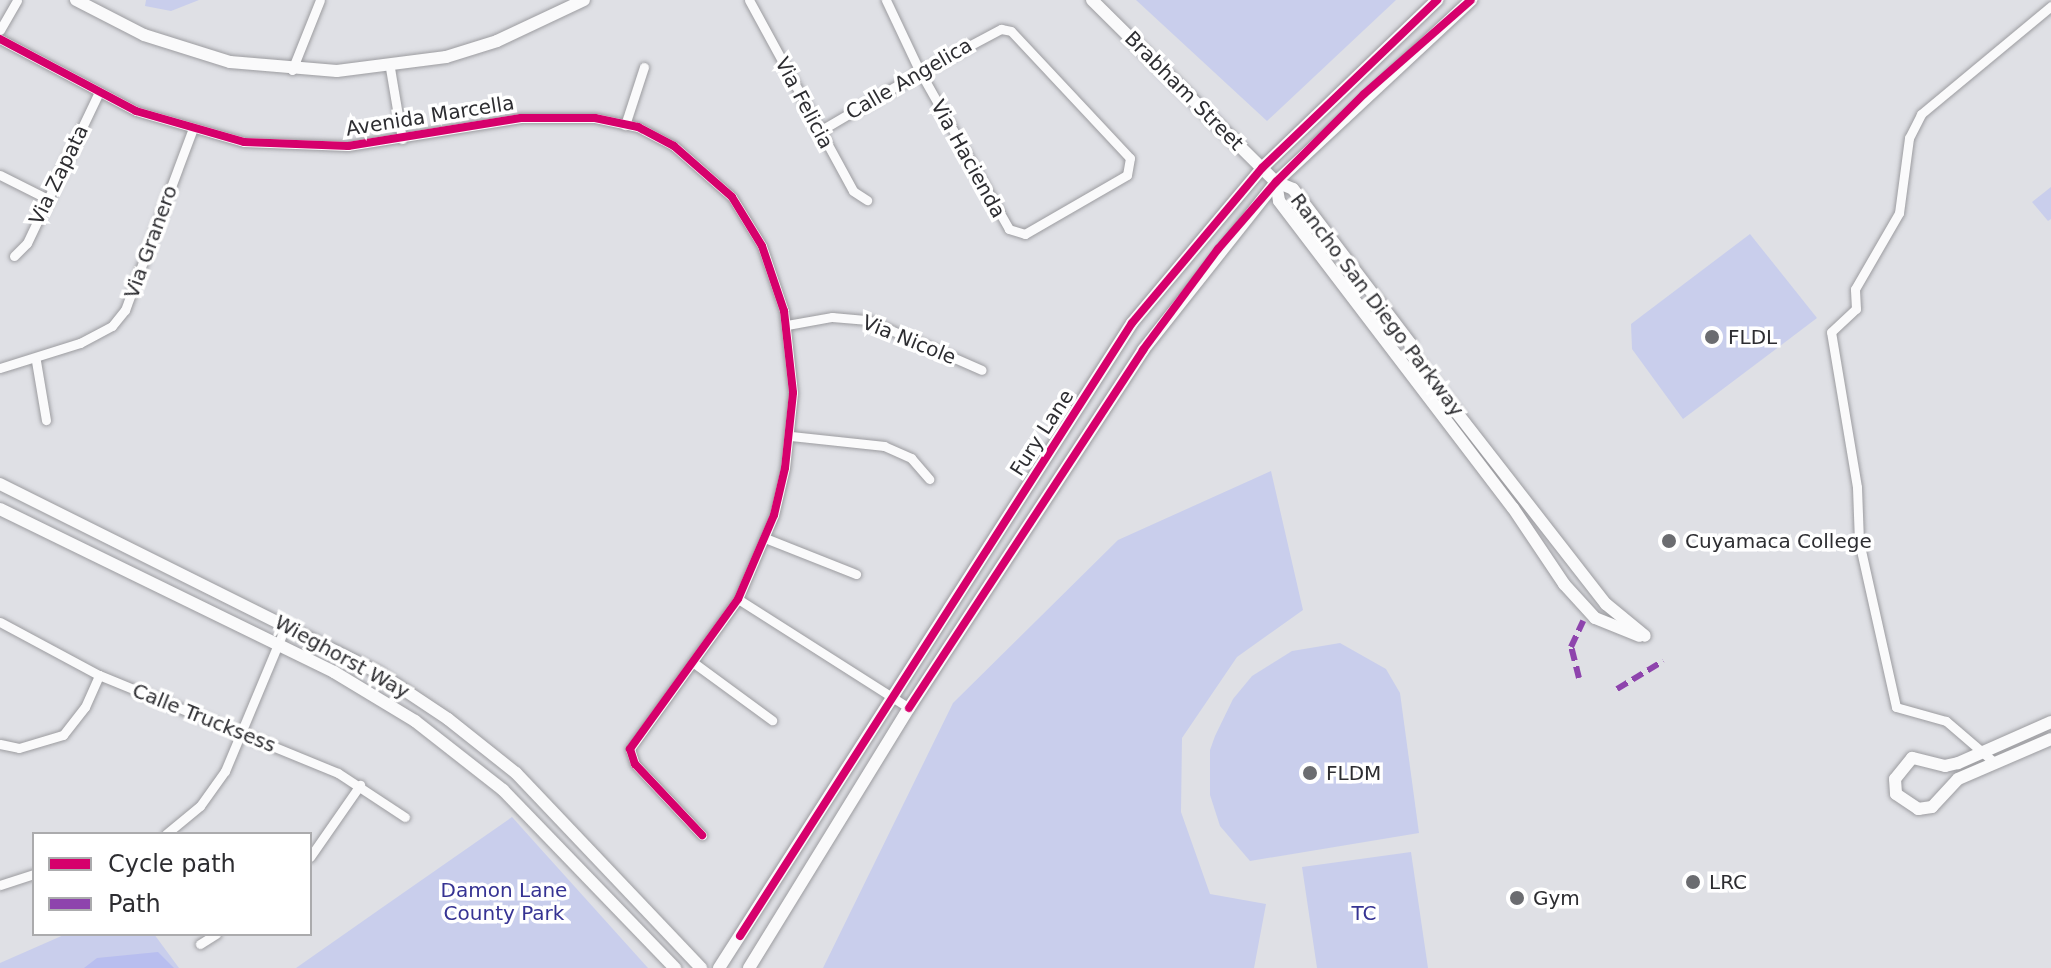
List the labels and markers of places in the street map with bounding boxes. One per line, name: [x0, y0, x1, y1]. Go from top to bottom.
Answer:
place label: FLDL: [1728, 325, 1777, 349]
marker: FLDL: [1703, 328, 1721, 346]
place label: Cuyamaca College: [1685, 529, 1872, 553]
marker: Cuyamaca College: [1660, 532, 1678, 550]
place label: FLDM: [1326, 761, 1381, 785]
marker: FLDM: [1301, 764, 1319, 782]
place label: LRC: [1709, 870, 1747, 894]
marker: LRC: [1684, 873, 1702, 891]
place label: Gym: [1533, 886, 1580, 910]
marker: Gym: [1508, 889, 1526, 907]

